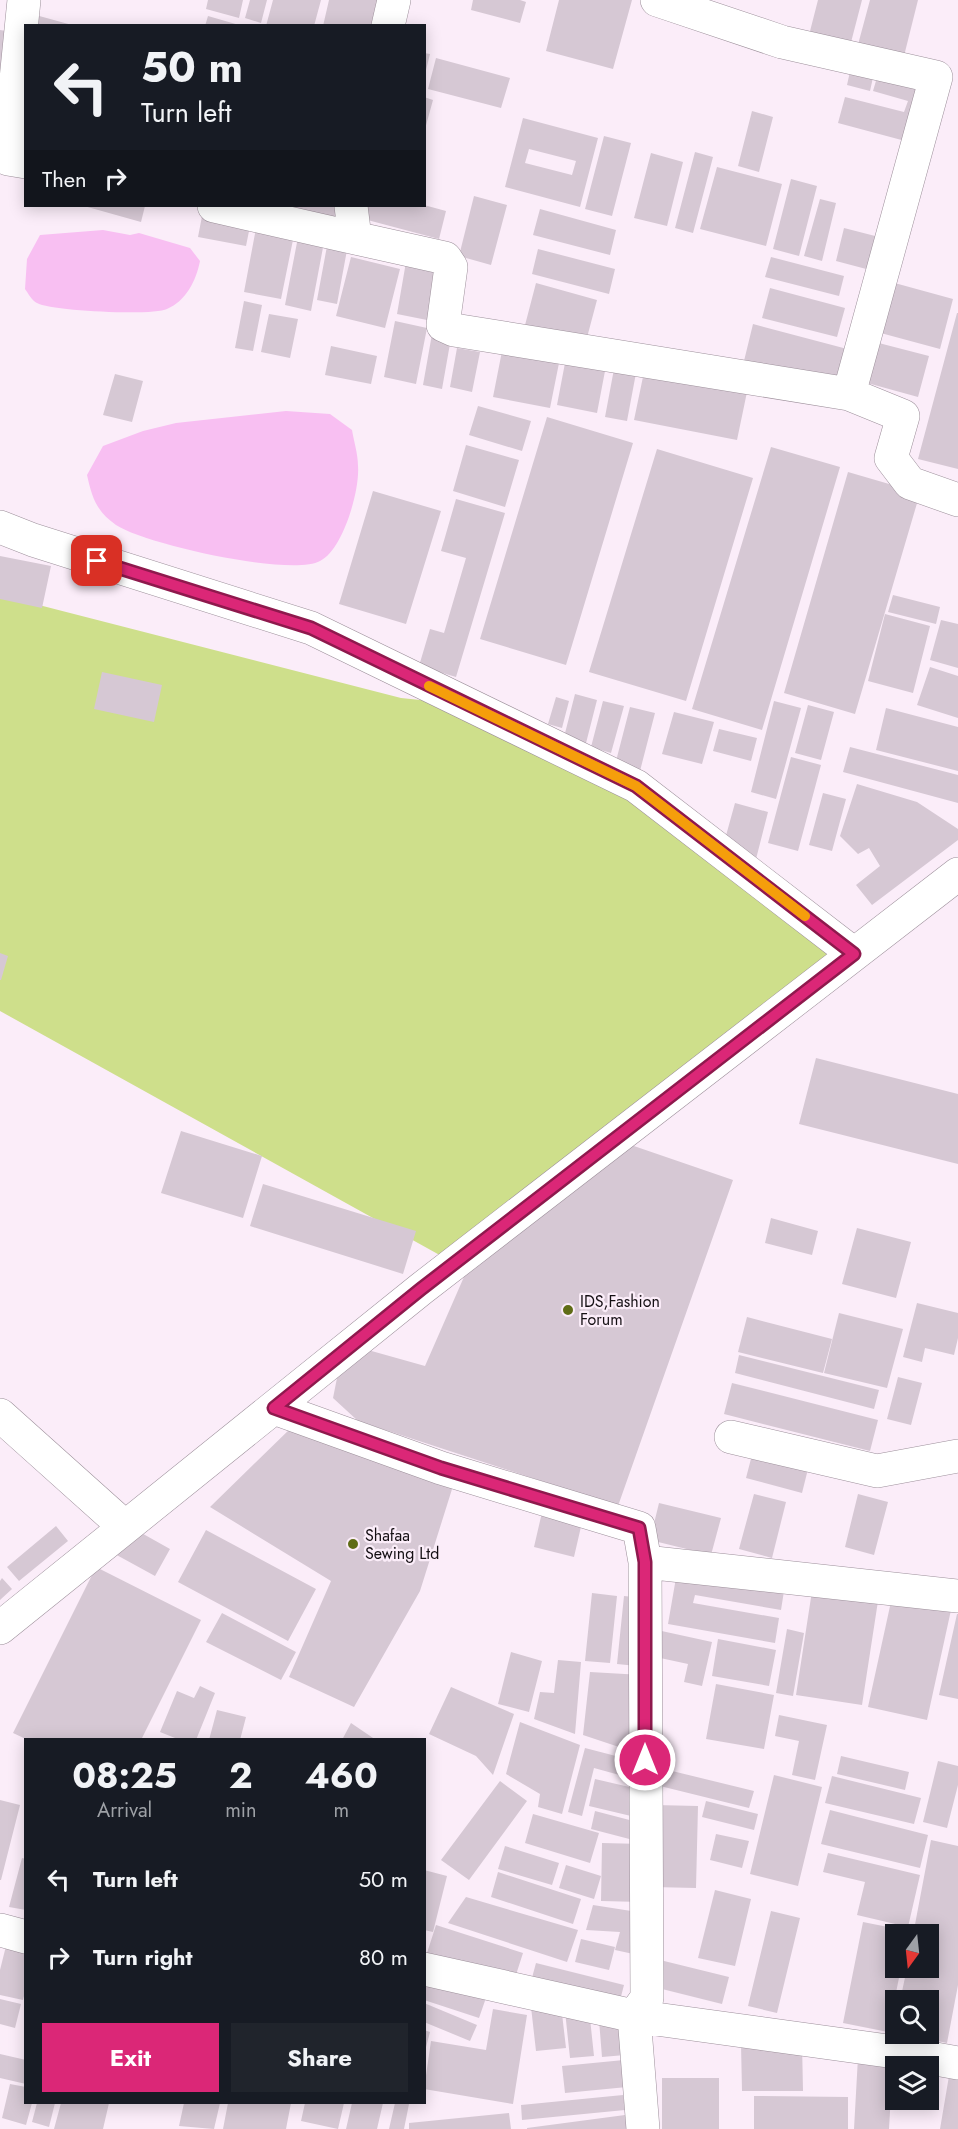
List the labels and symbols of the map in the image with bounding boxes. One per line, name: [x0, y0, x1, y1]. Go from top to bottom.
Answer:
pin: [71, 535, 122, 586]
place label: IDS,Fashion Forum: [580, 1290, 660, 1331]
marker: IDS,Fashion Forum: [561, 1303, 575, 1317]
place label: Shafaa Sewing Ltd: [365, 1524, 439, 1565]
marker: Shafaa Sewing Ltd: [346, 1537, 360, 1551]
position arrow: [613, 1728, 677, 1792]
north arrow: [885, 1924, 939, 1978]

